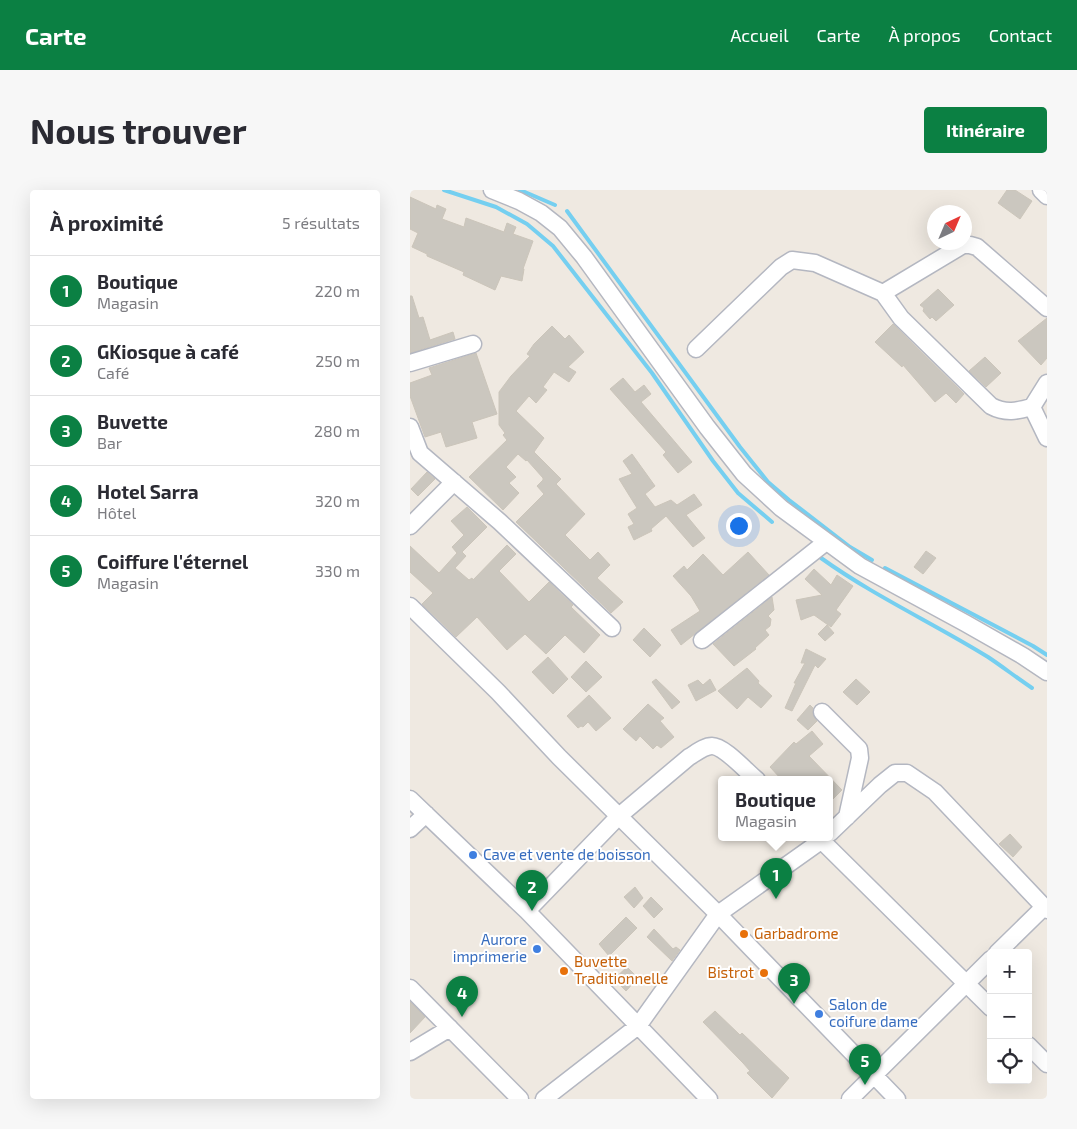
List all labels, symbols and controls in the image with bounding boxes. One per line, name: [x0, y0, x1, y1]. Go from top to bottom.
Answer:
text: Carte: [25, 21, 86, 50]
text: Accueil: [730, 24, 789, 46]
text: Carte: [817, 24, 860, 46]
text: À propos: [888, 24, 961, 46]
text: Contact: [989, 24, 1052, 46]
button: Itinéraire: [924, 107, 1047, 153]
text: Nous trouver: [30, 109, 247, 151]
north arrow: [927, 205, 972, 250]
text: À proximité: [50, 210, 164, 235]
text: 5 résultats: [282, 213, 360, 232]
text: Boutique: [97, 270, 178, 293]
text: 1: [63, 281, 69, 300]
text: 220 m: [315, 281, 360, 300]
text: Magasin: [97, 293, 159, 312]
text: GKiosque à café: [97, 340, 239, 363]
text: 2: [61, 351, 71, 370]
text: 250 m: [315, 351, 360, 370]
text: Café: [97, 363, 129, 382]
text: Buvette: [97, 410, 168, 433]
text: 3: [61, 421, 71, 440]
text: 280 m: [314, 421, 360, 440]
text: Bar: [97, 433, 122, 452]
text: Hotel Sarra: [97, 480, 199, 503]
text: 4: [61, 491, 71, 510]
text: 320 m: [315, 491, 360, 510]
text: Hôtel: [97, 503, 136, 522]
your location: [726, 513, 752, 539]
text: Coiffure l'éternel: [97, 550, 248, 573]
text: 5: [62, 561, 70, 580]
text: 330 m: [315, 561, 360, 580]
text: Magasin: [97, 573, 159, 592]
popup: [718, 776, 833, 841]
text: Boutique: [735, 788, 816, 811]
text: Magasin: [735, 811, 797, 830]
place label: Cave et vente de boisson: [483, 845, 651, 863]
marker: Cave et vente de boisson: [467, 849, 479, 861]
pin: 1: [760, 858, 792, 899]
pin: 2: [516, 870, 548, 911]
place label: Garbadrome: [754, 924, 839, 942]
marker: Garbadrome: [738, 928, 750, 940]
place label: Aurore imprimerie: [453, 930, 527, 965]
marker: Aurore imprimerie: [531, 943, 543, 955]
map controls: [987, 949, 1032, 1084]
button: +: [987, 949, 1032, 994]
place label: Buvette Traditionnelle: [574, 952, 668, 987]
place label: Bistrot: [708, 963, 754, 981]
pin: 3: [778, 963, 810, 1004]
marker: Buvette Traditionnelle: [558, 965, 570, 977]
marker: Bistrot: [758, 967, 770, 979]
pin: 4: [446, 976, 478, 1017]
button: −: [987, 994, 1032, 1039]
place label: Salon de coifure dame: [829, 995, 918, 1030]
marker: Salon de coifure dame: [813, 1008, 825, 1020]
button: locate: [987, 1039, 1032, 1084]
pin: 5: [849, 1044, 881, 1085]

